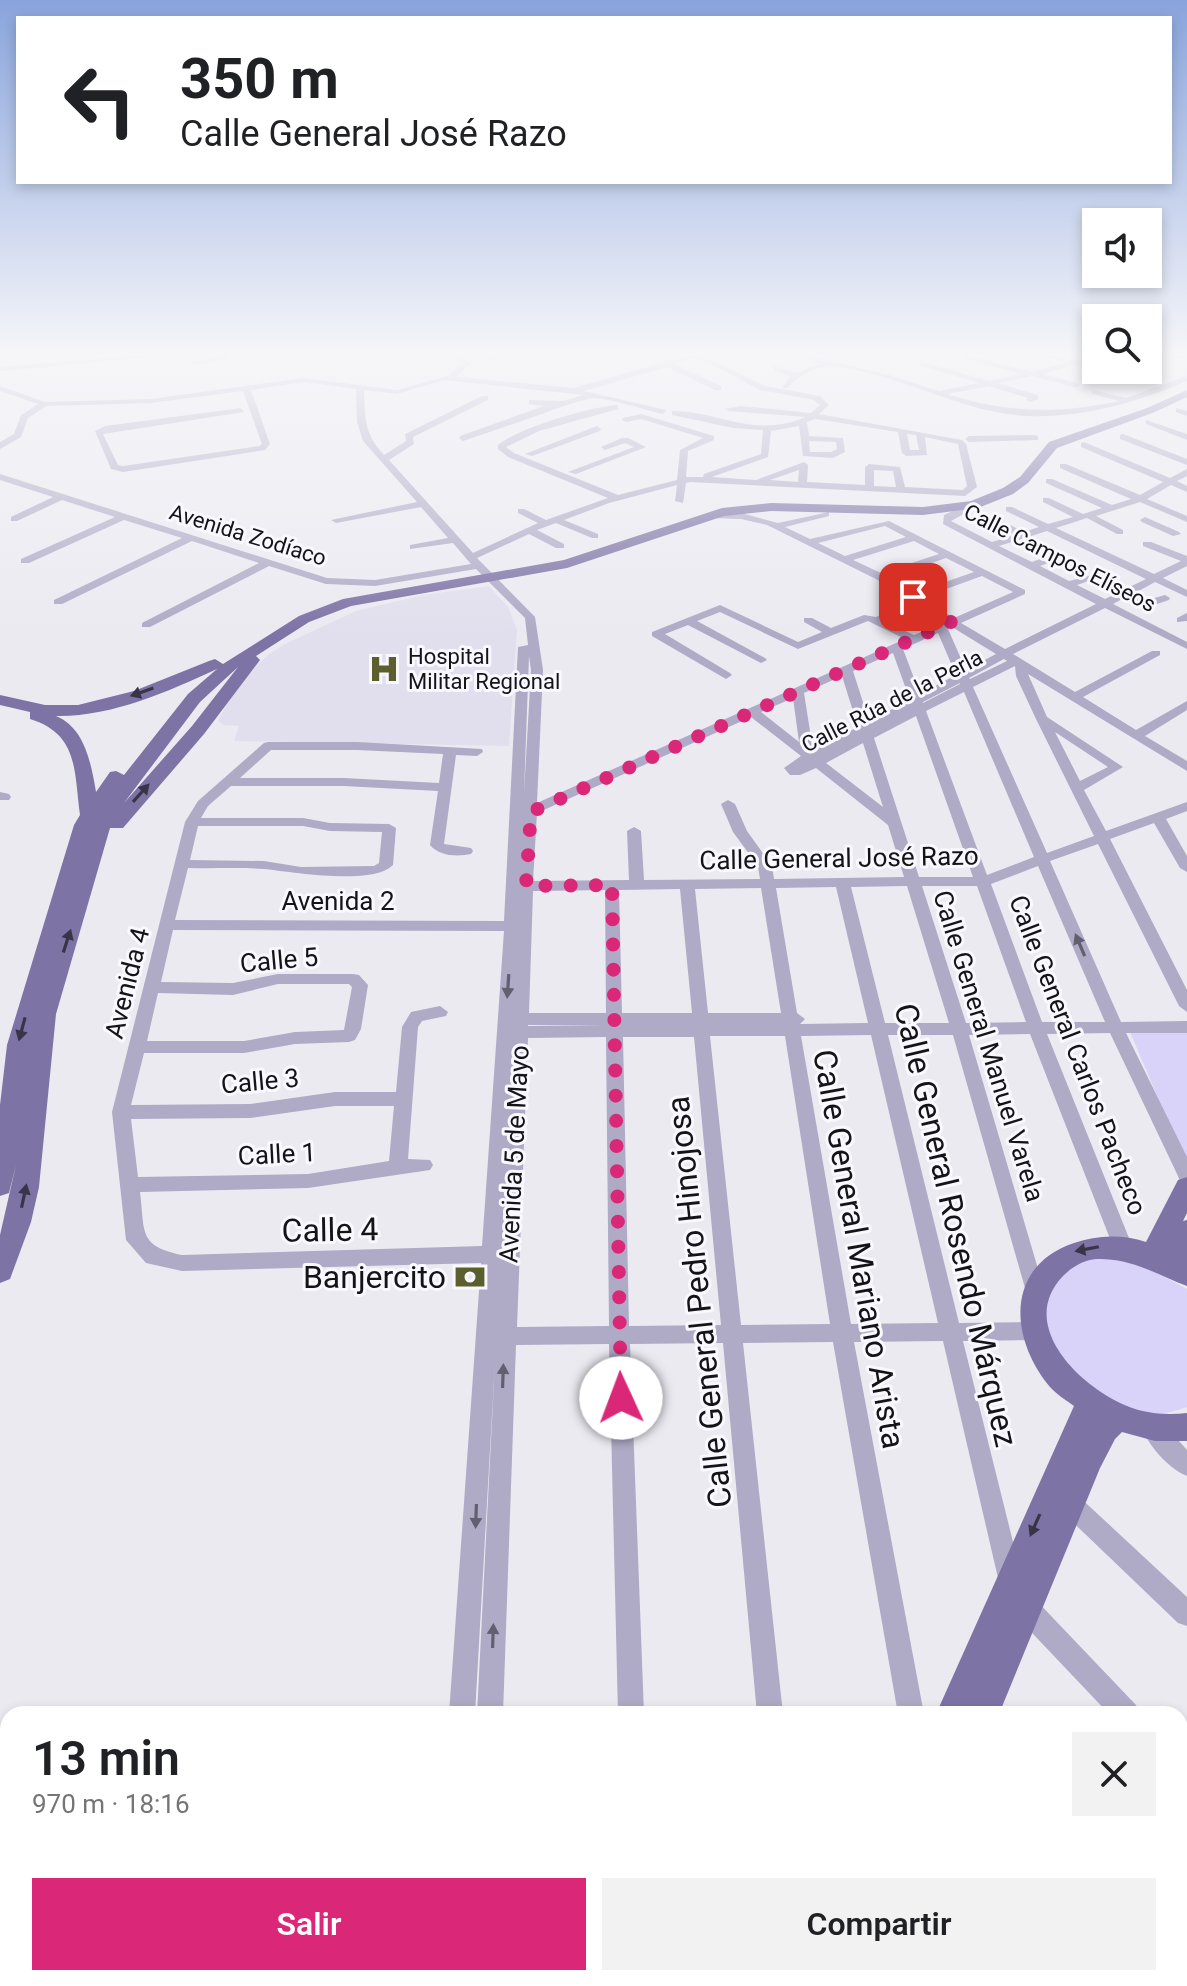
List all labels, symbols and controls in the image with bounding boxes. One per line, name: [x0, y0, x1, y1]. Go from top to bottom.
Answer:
text: 350 m: [180, 46, 339, 112]
icon: left: [48, 48, 152, 152]
text: Calle General José Razo: [180, 113, 567, 155]
map controls: [1082, 208, 1162, 384]
button: sound: [1082, 208, 1162, 288]
button: search: [1082, 304, 1162, 384]
street label: Avenida Zodíaco: [167, 499, 329, 571]
street label: Calle Campos Elíseos: [960, 499, 1160, 617]
pin: [879, 563, 947, 631]
icon: arrive: [891, 575, 935, 619]
place label: Hospital Militar Regional: [408, 644, 560, 694]
street label: Calle Rúa de la Perla: [797, 645, 987, 757]
hospital icon: Hospital Militar Regional: [367, 652, 401, 686]
one-way arrow: [130, 686, 154, 698]
one-way arrow: [132, 783, 149, 803]
street label: Calle General José Razo: [699, 841, 979, 875]
street label: Avenida 2: [281, 886, 395, 916]
street label: Calle General Manuel Varela: [927, 887, 1051, 1205]
street label: Calle General Carlos Pacheco: [1003, 891, 1153, 1219]
street label: Avenida 4: [99, 924, 155, 1041]
one-way arrow: [61, 929, 74, 953]
one-way arrow: [1074, 933, 1087, 957]
street label: Calle 5: [239, 942, 319, 978]
one-way arrow: [501, 974, 514, 999]
street label: Calle General Rosendo Márquez: [886, 1000, 1026, 1450]
one-way arrow: [15, 1017, 28, 1041]
street label: Avenida 5 de Mayo: [493, 1044, 535, 1264]
street label: Calle General Mariano Arista: [805, 1046, 913, 1452]
street label: Calle 3: [220, 1063, 300, 1099]
street label: Calle General Pedro Hinojosa: [658, 1094, 740, 1510]
street label: Calle 1: [237, 1137, 317, 1171]
one-way arrow: [18, 1184, 31, 1209]
street label: Calle 4: [281, 1210, 379, 1250]
one-way arrow: [1074, 1244, 1099, 1256]
place label: Banjercito: [303, 1258, 446, 1296]
bank icon: Banjercito: [453, 1260, 487, 1294]
position arrow: [579, 1356, 663, 1440]
one-way arrow: [497, 1363, 510, 1388]
one-way arrow: [469, 1504, 482, 1529]
one-way arrow: [1029, 1513, 1042, 1537]
one-way arrow: [486, 1623, 499, 1648]
text: 13 min: [32, 1730, 180, 1787]
button: close: [1072, 1732, 1156, 1816]
text: 970 m · 18:16: [32, 1789, 190, 1819]
button: Salir: [32, 1878, 586, 1970]
button: Compartir: [602, 1878, 1156, 1970]

